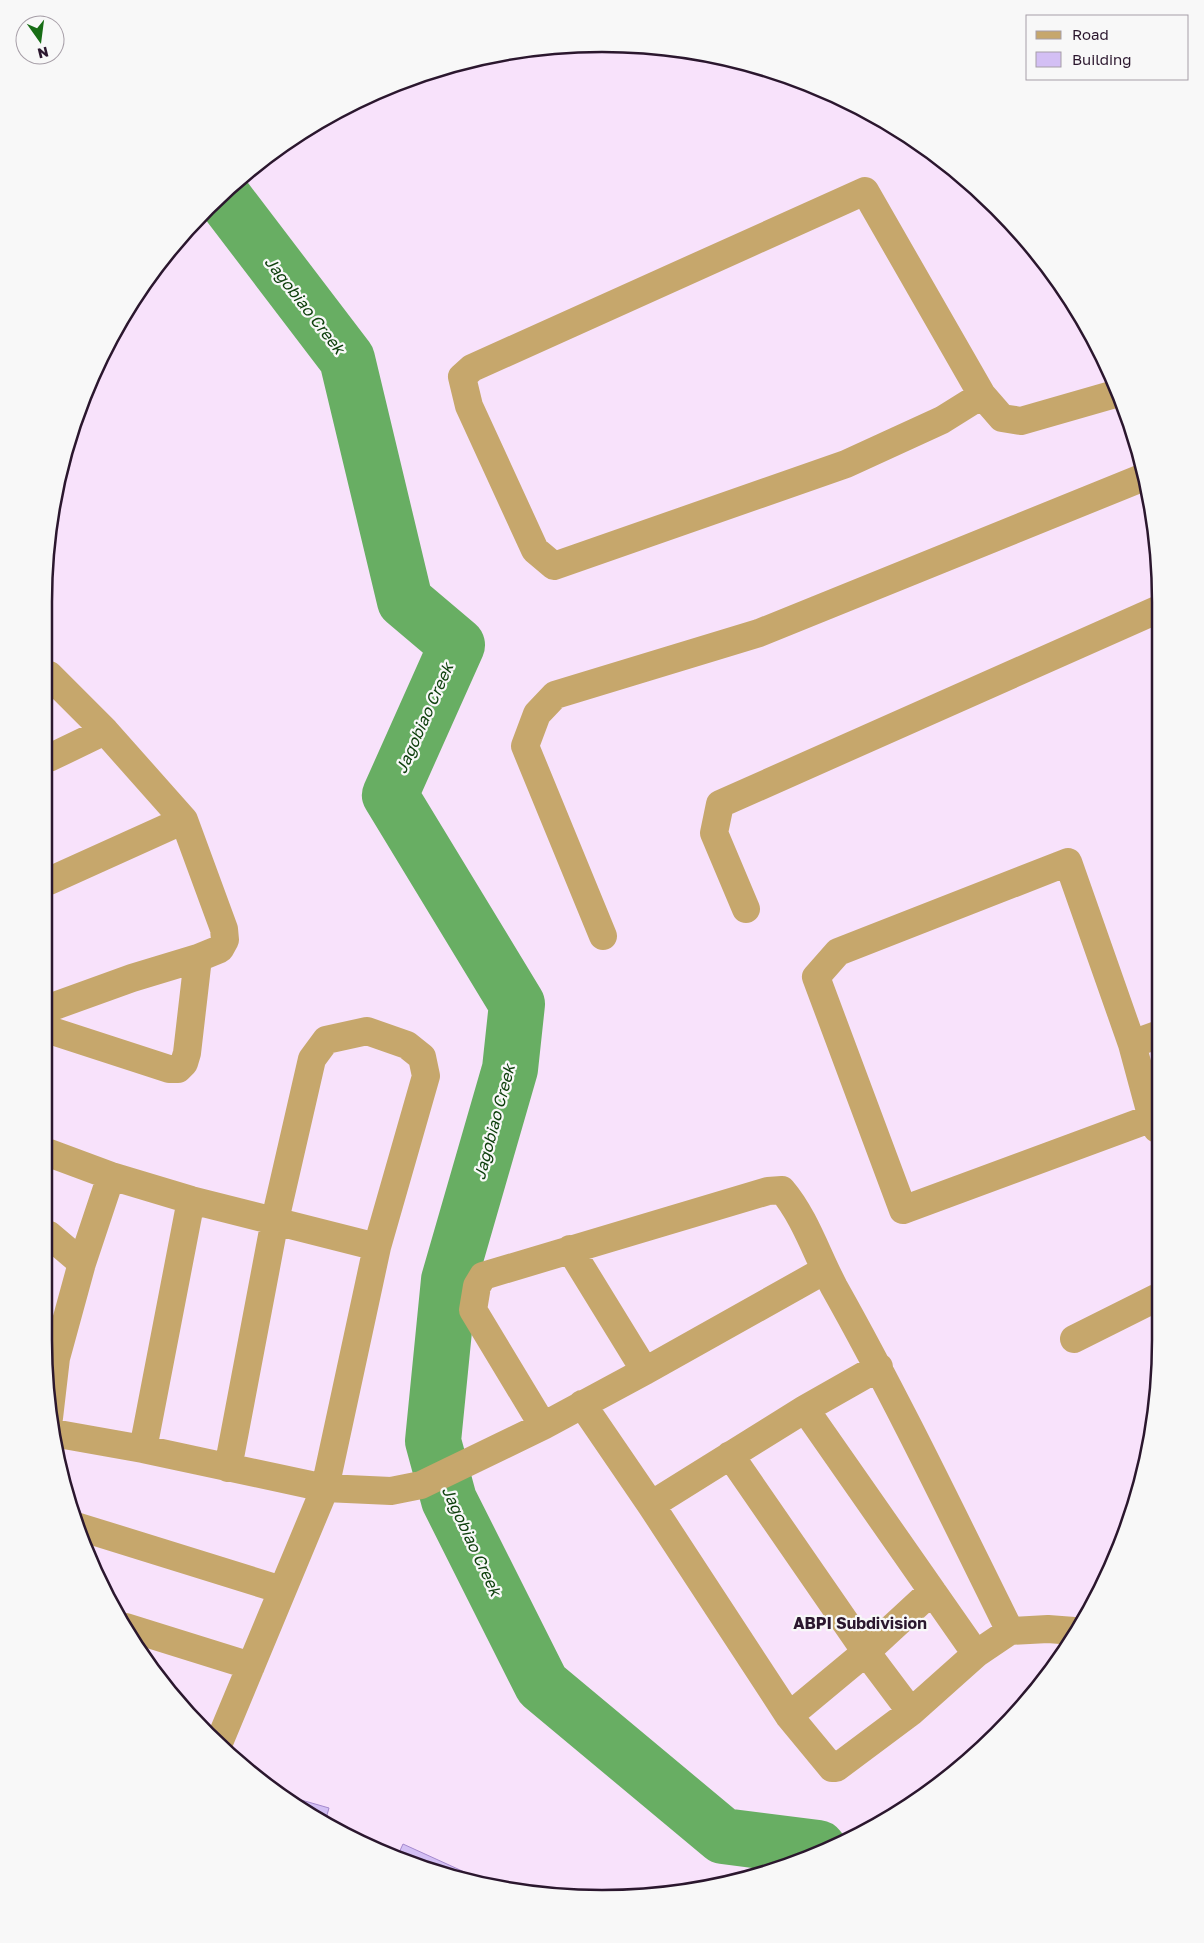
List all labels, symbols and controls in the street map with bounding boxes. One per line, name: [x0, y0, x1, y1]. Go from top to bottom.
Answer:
north arrow: [15, 15, 65, 65]
legend: [1026, 15, 1189, 80]
text: Road: [1072, 25, 1109, 43]
text: N: [36, 44, 50, 63]
text: Building: [1072, 50, 1132, 68]
water label: Jagobiao Creek: [261, 252, 351, 359]
water label: Jagobiao Creek: [391, 658, 458, 776]
water label: Jagobiao Creek: [469, 1060, 520, 1182]
water label: Jagobiao Creek: [438, 1483, 507, 1601]
district label: ABPI Subdivision: [793, 1613, 927, 1633]

